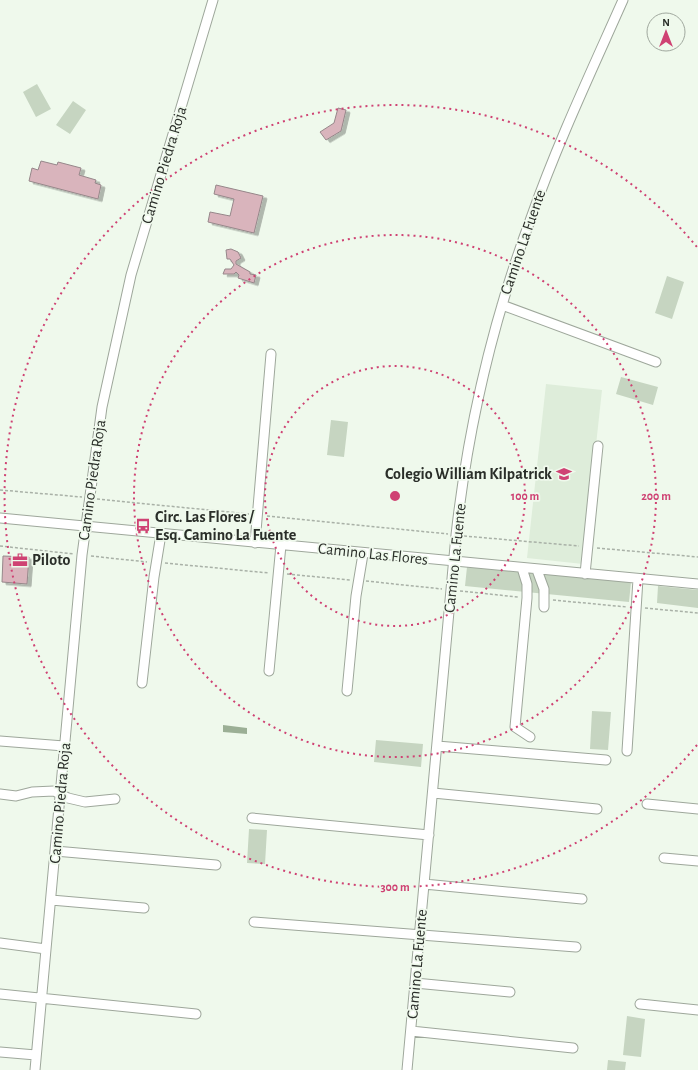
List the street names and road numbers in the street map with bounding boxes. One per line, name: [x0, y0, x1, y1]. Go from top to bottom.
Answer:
street label: Camino Piedra Roja: [139, 104, 190, 226]
street label: Camino La Fuente: [498, 187, 548, 297]
street label: Camino Piedra Roja: [76, 419, 109, 541]
street label: Camino La Fuente: [441, 503, 469, 613]
street label: Camino Las Flores: [317, 540, 429, 568]
street label: Camino Piedra Roja: [47, 742, 74, 864]
street label: Camino La Fuente: [404, 909, 430, 1019]

